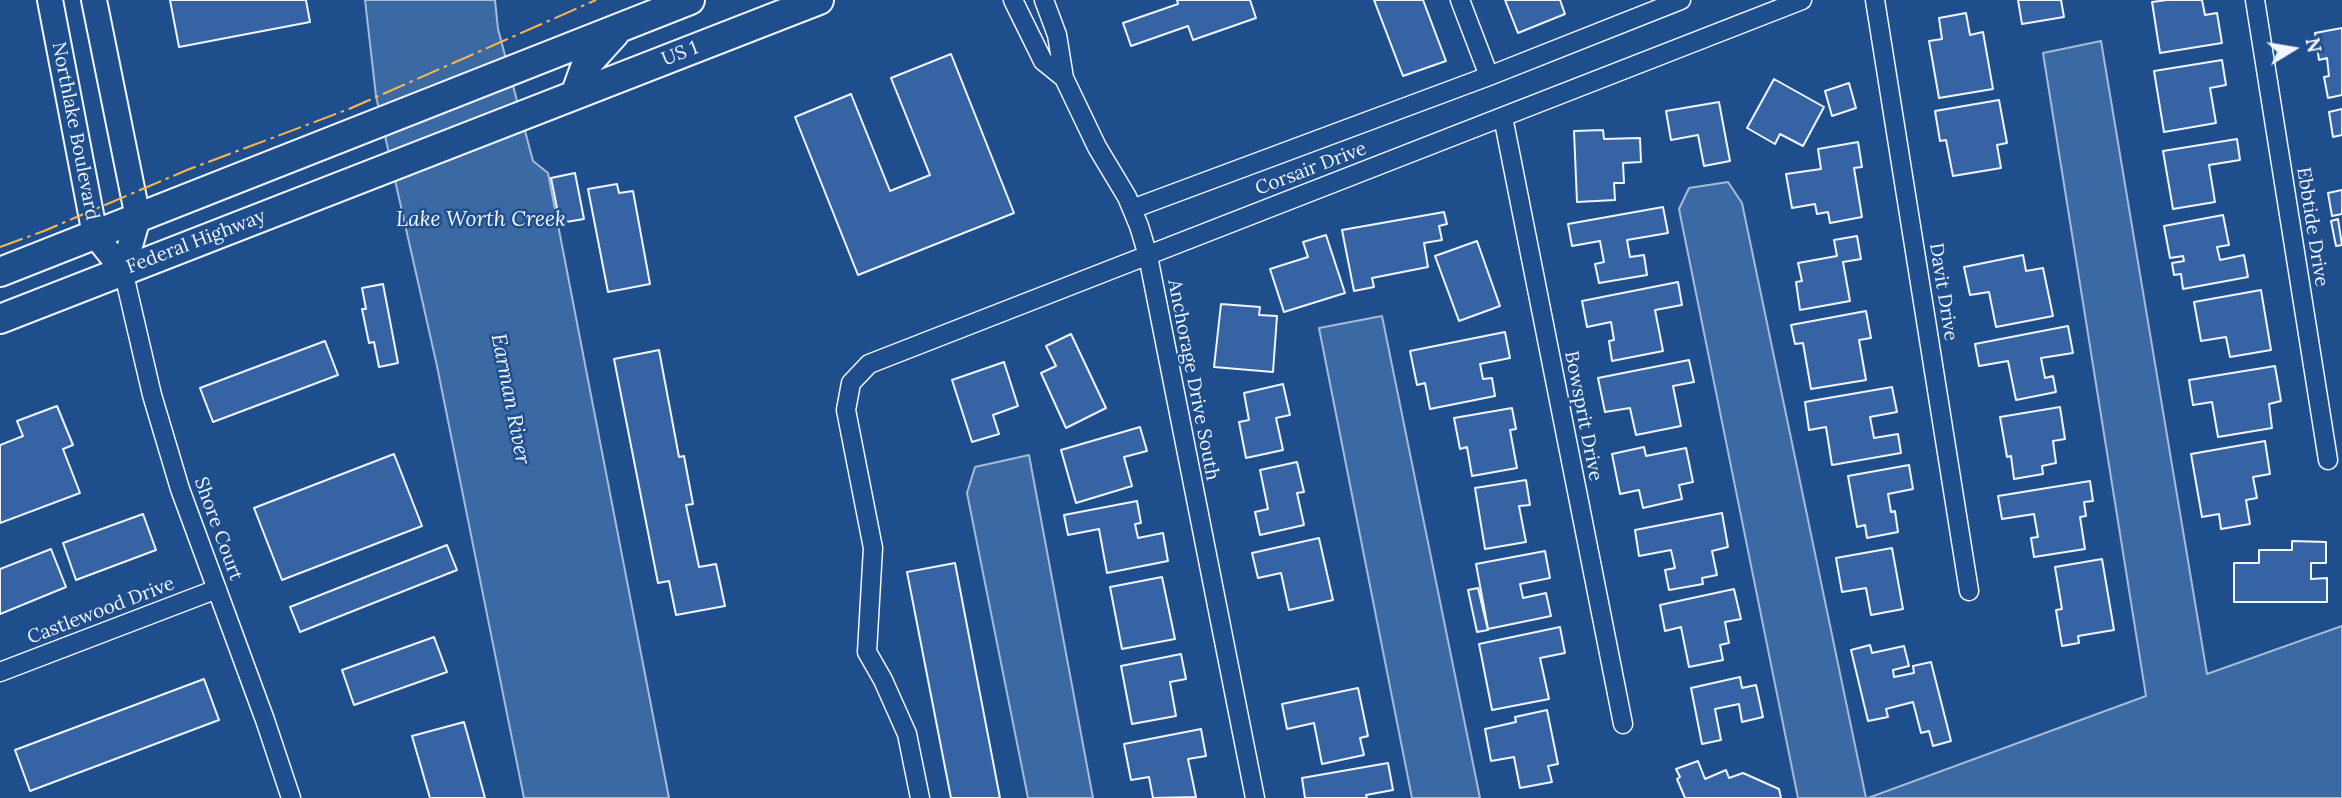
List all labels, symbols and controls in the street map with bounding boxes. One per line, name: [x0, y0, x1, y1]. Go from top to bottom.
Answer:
north arrow: [2258, 14, 2328, 84]
text: N: [2300, 35, 2327, 54]
street label: US 1: [659, 37, 701, 71]
street label: Northlake Boulevard: [47, 40, 103, 222]
street label: Corsair Drive: [1252, 137, 1370, 201]
street label: Ebbtide Drive: [2291, 166, 2333, 288]
street label: Federal Highway: [123, 205, 269, 279]
water label: Lake Worth Creek: [396, 207, 566, 233]
street label: Davit Drive: [1924, 241, 1962, 343]
street label: Anchorage Drive South: [1162, 278, 1224, 482]
water label: Earman River: [485, 331, 535, 467]
street label: Bowsprit Drive: [1559, 349, 1607, 483]
street label: Shore Court: [189, 474, 247, 584]
street label: Castlewood Drive: [24, 572, 178, 650]

